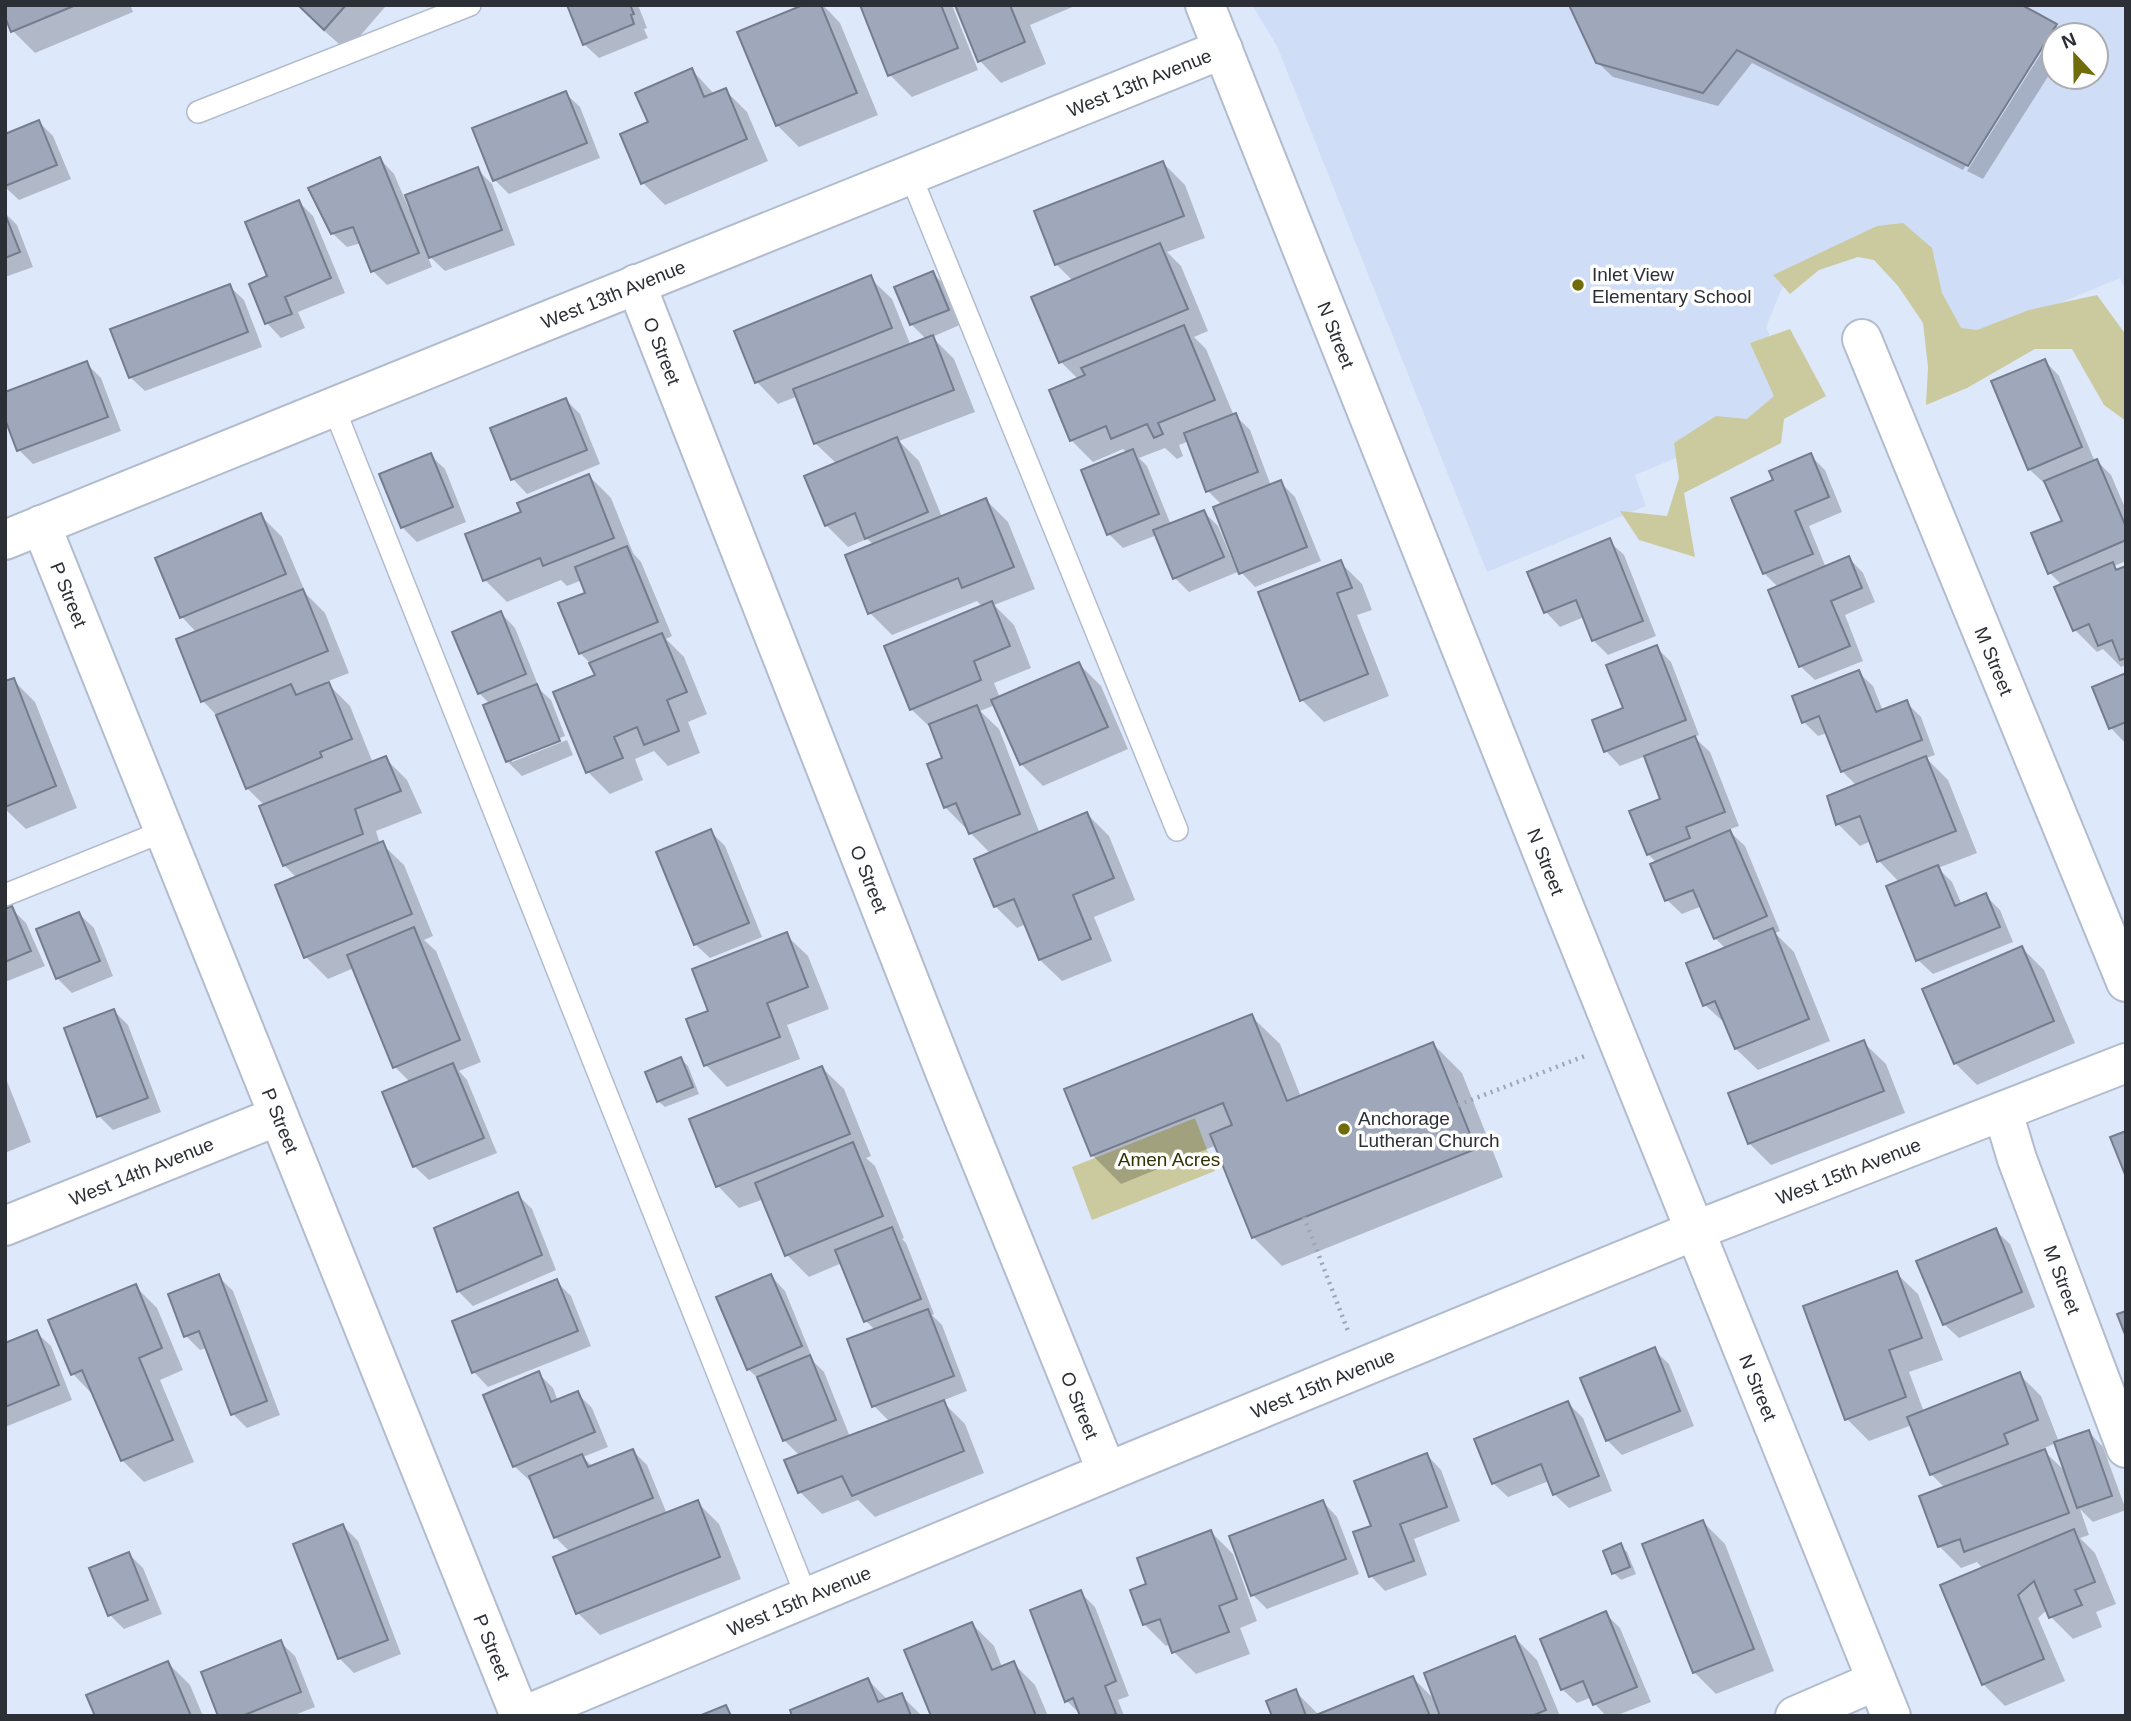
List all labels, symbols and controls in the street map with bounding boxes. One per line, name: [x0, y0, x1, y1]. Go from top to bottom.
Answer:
north arrow: [2040, 21, 2110, 91]
text: N: [2059, 28, 2079, 53]
street label: West 13th Avenue: [1064, 45, 1215, 121]
street label: West 13th Avenue: [538, 256, 688, 333]
place label: Inlet View Elementary School: [1592, 264, 1751, 307]
marker: Inlet View Elementary School: [1570, 277, 1586, 293]
street label: N Street: [1313, 299, 1359, 372]
street label: O Street: [639, 314, 685, 389]
street label: P Street: [46, 559, 91, 631]
street label: M Street: [1970, 624, 2017, 699]
street label: N Street: [1523, 825, 1569, 899]
street label: O Street: [846, 842, 892, 917]
street label: P Street: [258, 1085, 303, 1157]
place label: Anchorage Lutheran Church: [1358, 1108, 1500, 1151]
marker: Anchorage Lutheran Church: [1336, 1121, 1352, 1137]
street label: West 14th Avenue: [66, 1133, 217, 1210]
street label: West 15th Avenue: [1773, 1134, 1924, 1209]
park label: Amen Acres: [1118, 1149, 1220, 1170]
street label: M Street: [2040, 1243, 2085, 1318]
street label: West 15th Avenue: [1248, 1345, 1398, 1423]
street label: N Street: [1735, 1351, 1781, 1425]
street label: O Street: [1056, 1369, 1103, 1443]
street label: West 15th Avenue: [724, 1562, 874, 1641]
street label: P Street: [469, 1611, 514, 1683]

